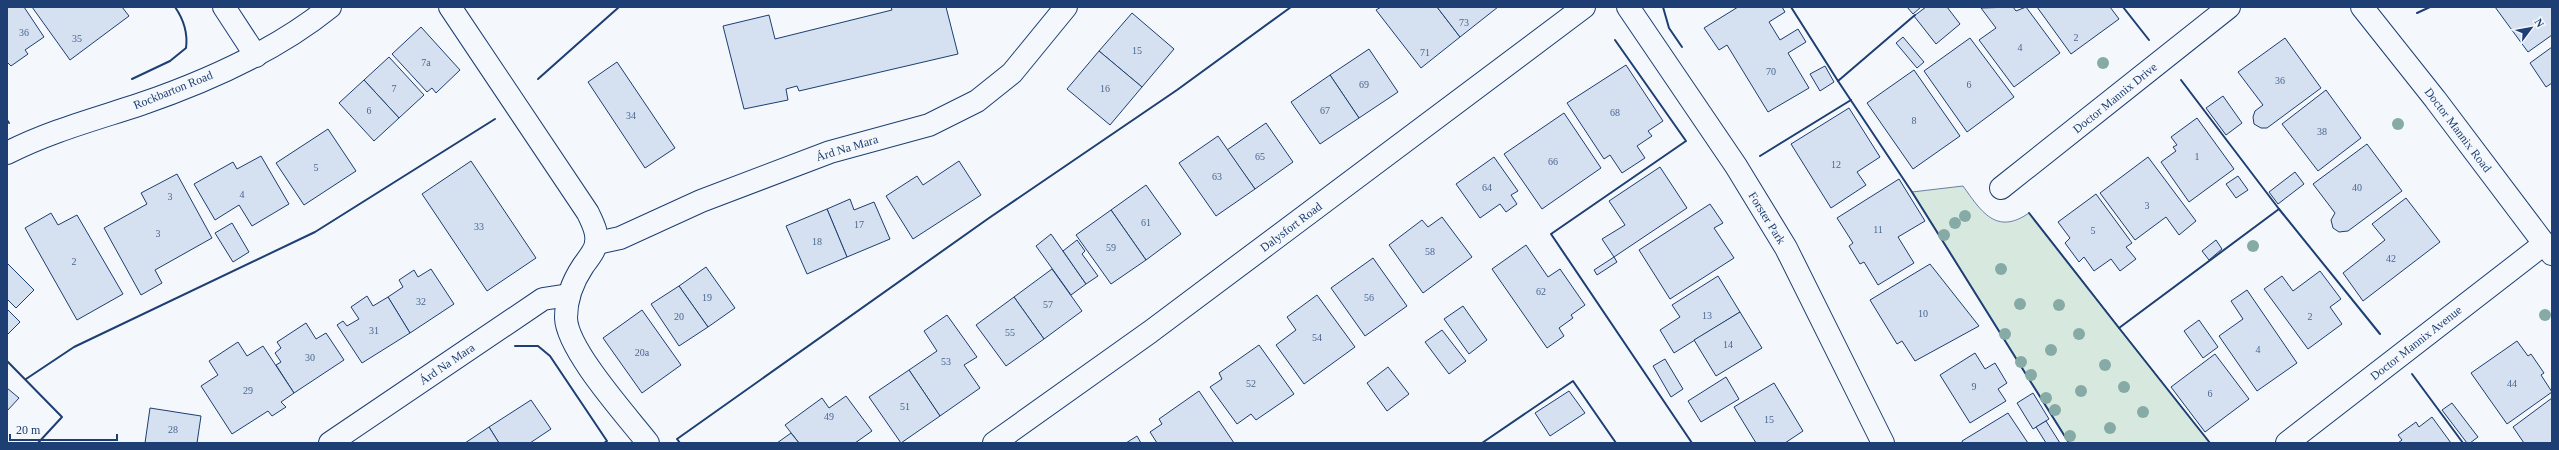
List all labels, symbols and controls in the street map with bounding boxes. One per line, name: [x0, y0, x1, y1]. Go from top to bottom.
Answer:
north arrow: [2511, 8, 2551, 48]
text: N: [2532, 16, 2547, 29]
house number: 73: [1459, 17, 1469, 28]
house number: 36: [19, 27, 29, 38]
house number: 2: [2074, 32, 2079, 43]
house number: 35: [72, 33, 82, 44]
house number: 4: [2018, 42, 2023, 53]
house number: 15: [1132, 45, 1142, 56]
house number: 71: [1420, 47, 1430, 58]
house number: 7a: [421, 57, 431, 68]
street label: Doctor Mannix Drive: [2070, 60, 2160, 136]
house number: 70: [1766, 66, 1776, 77]
street label: Rockbarton Road: [131, 68, 215, 112]
house number: 36: [2275, 75, 2285, 86]
house number: 69: [1359, 79, 1369, 90]
house number: 6: [1967, 79, 1972, 90]
house number: 7: [392, 83, 397, 94]
house number: 16: [1100, 83, 1110, 94]
street label: Doctor Mannix Road: [2422, 85, 2494, 175]
house number: 6: [367, 105, 372, 116]
house number: 67: [1320, 105, 1330, 116]
house number: 68: [1610, 107, 1620, 118]
house number: 34: [626, 110, 636, 121]
house number: 8: [1912, 115, 1917, 126]
house number: 38: [2317, 126, 2327, 137]
street label: Árd Na Mara: [814, 132, 880, 164]
house number: 65: [1255, 151, 1265, 162]
house number: 1: [2195, 151, 2200, 162]
house number: 66: [1548, 156, 1558, 167]
house number: 12: [1831, 159, 1841, 170]
house number: 5: [314, 162, 319, 173]
house number: 63: [1212, 171, 1222, 182]
house number: 64: [1482, 182, 1492, 193]
house number: 40: [2352, 182, 2362, 193]
house number: 4: [240, 189, 245, 200]
street label: Forster Park: [1745, 189, 1789, 247]
house number: 3: [168, 191, 173, 202]
street label: Dalysfort Road: [1257, 199, 1325, 255]
house number: 3: [2145, 200, 2150, 211]
house number: 61: [1141, 217, 1151, 228]
house number: 17: [854, 219, 864, 230]
house number: 33: [474, 221, 484, 232]
house number: 11: [1873, 224, 1883, 235]
house number: 5: [2091, 225, 2096, 236]
house number: 3: [156, 228, 161, 239]
house number: 18: [812, 236, 822, 247]
house number: 59: [1106, 242, 1116, 253]
house number: 58: [1425, 246, 1435, 257]
house number: 42: [2386, 253, 2396, 264]
house number: 2: [72, 256, 77, 267]
house number: 62: [1536, 286, 1546, 297]
house number: 19: [702, 292, 712, 303]
house number: 56: [1364, 292, 1374, 303]
house number: 32: [416, 296, 426, 307]
house number: 57: [1043, 299, 1053, 310]
street label: Doctor Mannix Avenue: [2367, 303, 2465, 383]
house number: 10: [1918, 308, 1928, 319]
house number: 13: [1702, 310, 1712, 321]
house number: 20: [674, 311, 684, 322]
house number: 2: [2308, 311, 2313, 322]
house number: 31: [369, 325, 379, 336]
house number: 55: [1005, 327, 1015, 338]
house number: 54: [1312, 332, 1322, 343]
house number: 14: [1723, 339, 1733, 350]
street label: Árd Na Mara: [417, 340, 478, 388]
house number: 4: [2256, 344, 2261, 355]
house number: 20a: [635, 347, 650, 358]
house number: 30: [305, 352, 315, 363]
house number: 53: [941, 356, 951, 367]
house number: 52: [1246, 378, 1256, 389]
house number: 44: [2507, 378, 2517, 389]
house number: 9: [1972, 381, 1977, 392]
house number: 29: [243, 385, 253, 396]
house number: 6: [2208, 388, 2213, 399]
house number: 51: [900, 401, 910, 412]
house number: 49: [824, 411, 834, 422]
house number: 15: [1764, 414, 1774, 425]
scale bar: [10, 416, 117, 442]
text: 20 m: [16, 423, 41, 437]
house number: 28: [168, 424, 178, 435]

